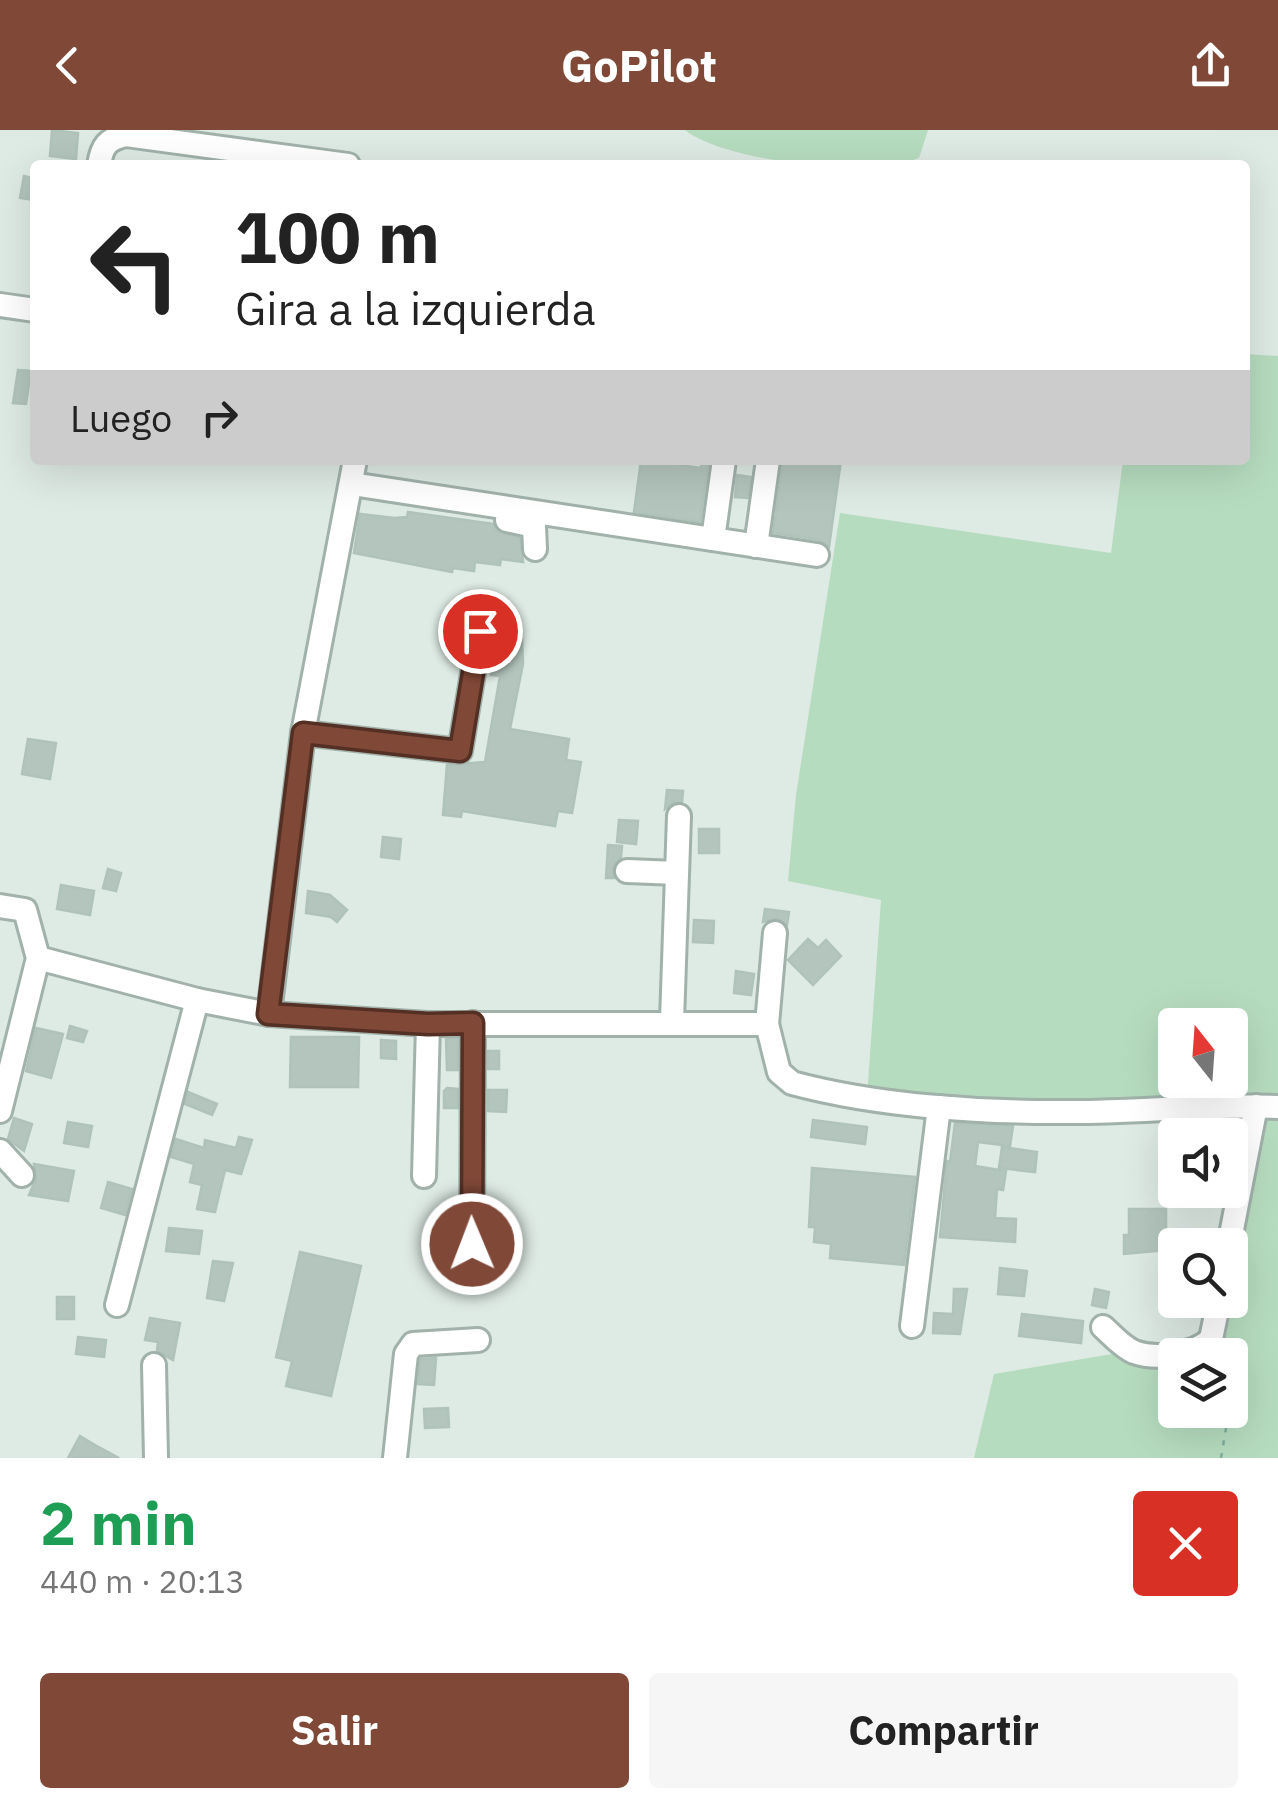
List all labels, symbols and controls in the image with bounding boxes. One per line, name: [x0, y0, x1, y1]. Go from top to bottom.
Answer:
text: GoPilot: [561, 36, 717, 94]
icon: back: [40, 38, 95, 93]
icon: share: [1183, 38, 1238, 93]
text: 100 m: [235, 191, 440, 282]
icon: left: [70, 200, 200, 330]
text: Gira a la izquierda: [235, 279, 596, 337]
icon: right: [192, 390, 247, 445]
text: Luego: [70, 393, 172, 442]
pin: [438, 589, 523, 674]
icon: arrive: [453, 604, 508, 659]
north arrow: [1158, 1008, 1248, 1098]
map controls: [1158, 1008, 1248, 1428]
button: sound: [1158, 1118, 1248, 1208]
position arrow: [420, 1192, 524, 1296]
button: search: [1158, 1228, 1248, 1318]
button: layers: [1158, 1338, 1248, 1428]
text: 2 min: [40, 1483, 197, 1562]
button: close: [1133, 1491, 1238, 1596]
text: 440 m · 20:13: [40, 1560, 245, 1602]
button: Salir: [40, 1673, 629, 1788]
button: Compartir: [649, 1673, 1238, 1788]

